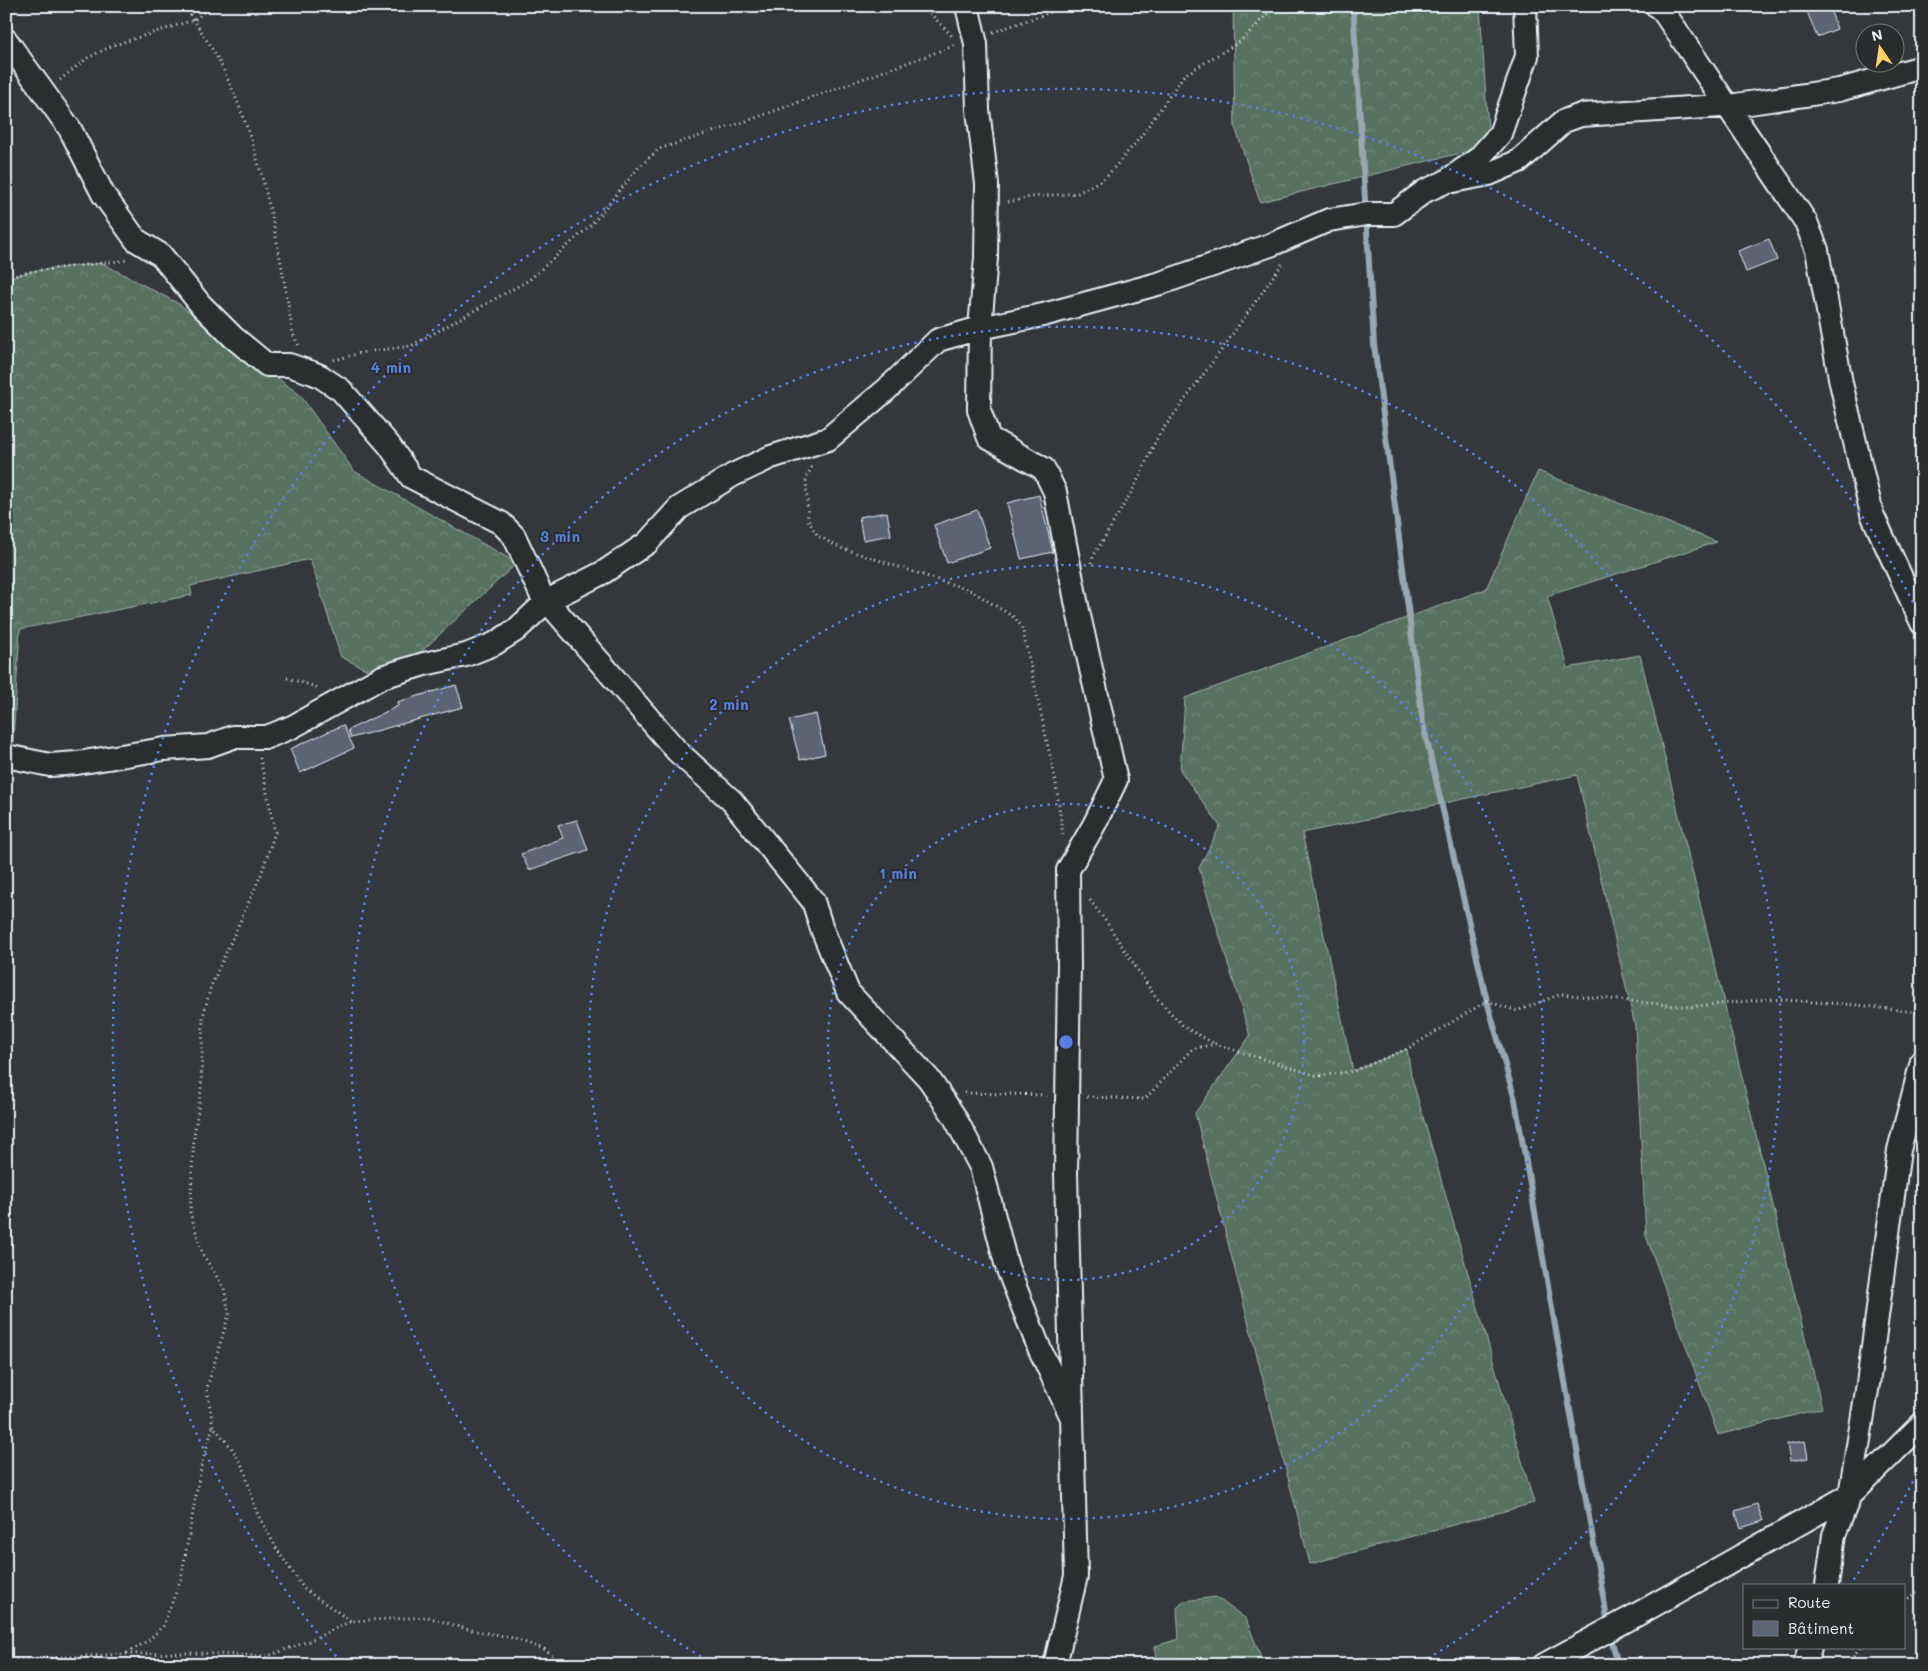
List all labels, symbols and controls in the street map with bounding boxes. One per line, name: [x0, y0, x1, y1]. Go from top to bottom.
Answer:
north arrow: [1856, 22, 1906, 72]
text: N: [1870, 24, 1884, 45]
text: 4 min: [371, 357, 411, 377]
text: 3 min: [540, 526, 580, 546]
text: 2 min: [709, 694, 749, 714]
text: 1 min: [879, 863, 917, 883]
centre of rings: [1057, 1033, 1075, 1051]
legend: [1743, 1584, 1906, 1648]
text: Route: [1788, 1592, 1831, 1612]
text: Bâtiment: [1788, 1618, 1854, 1638]

